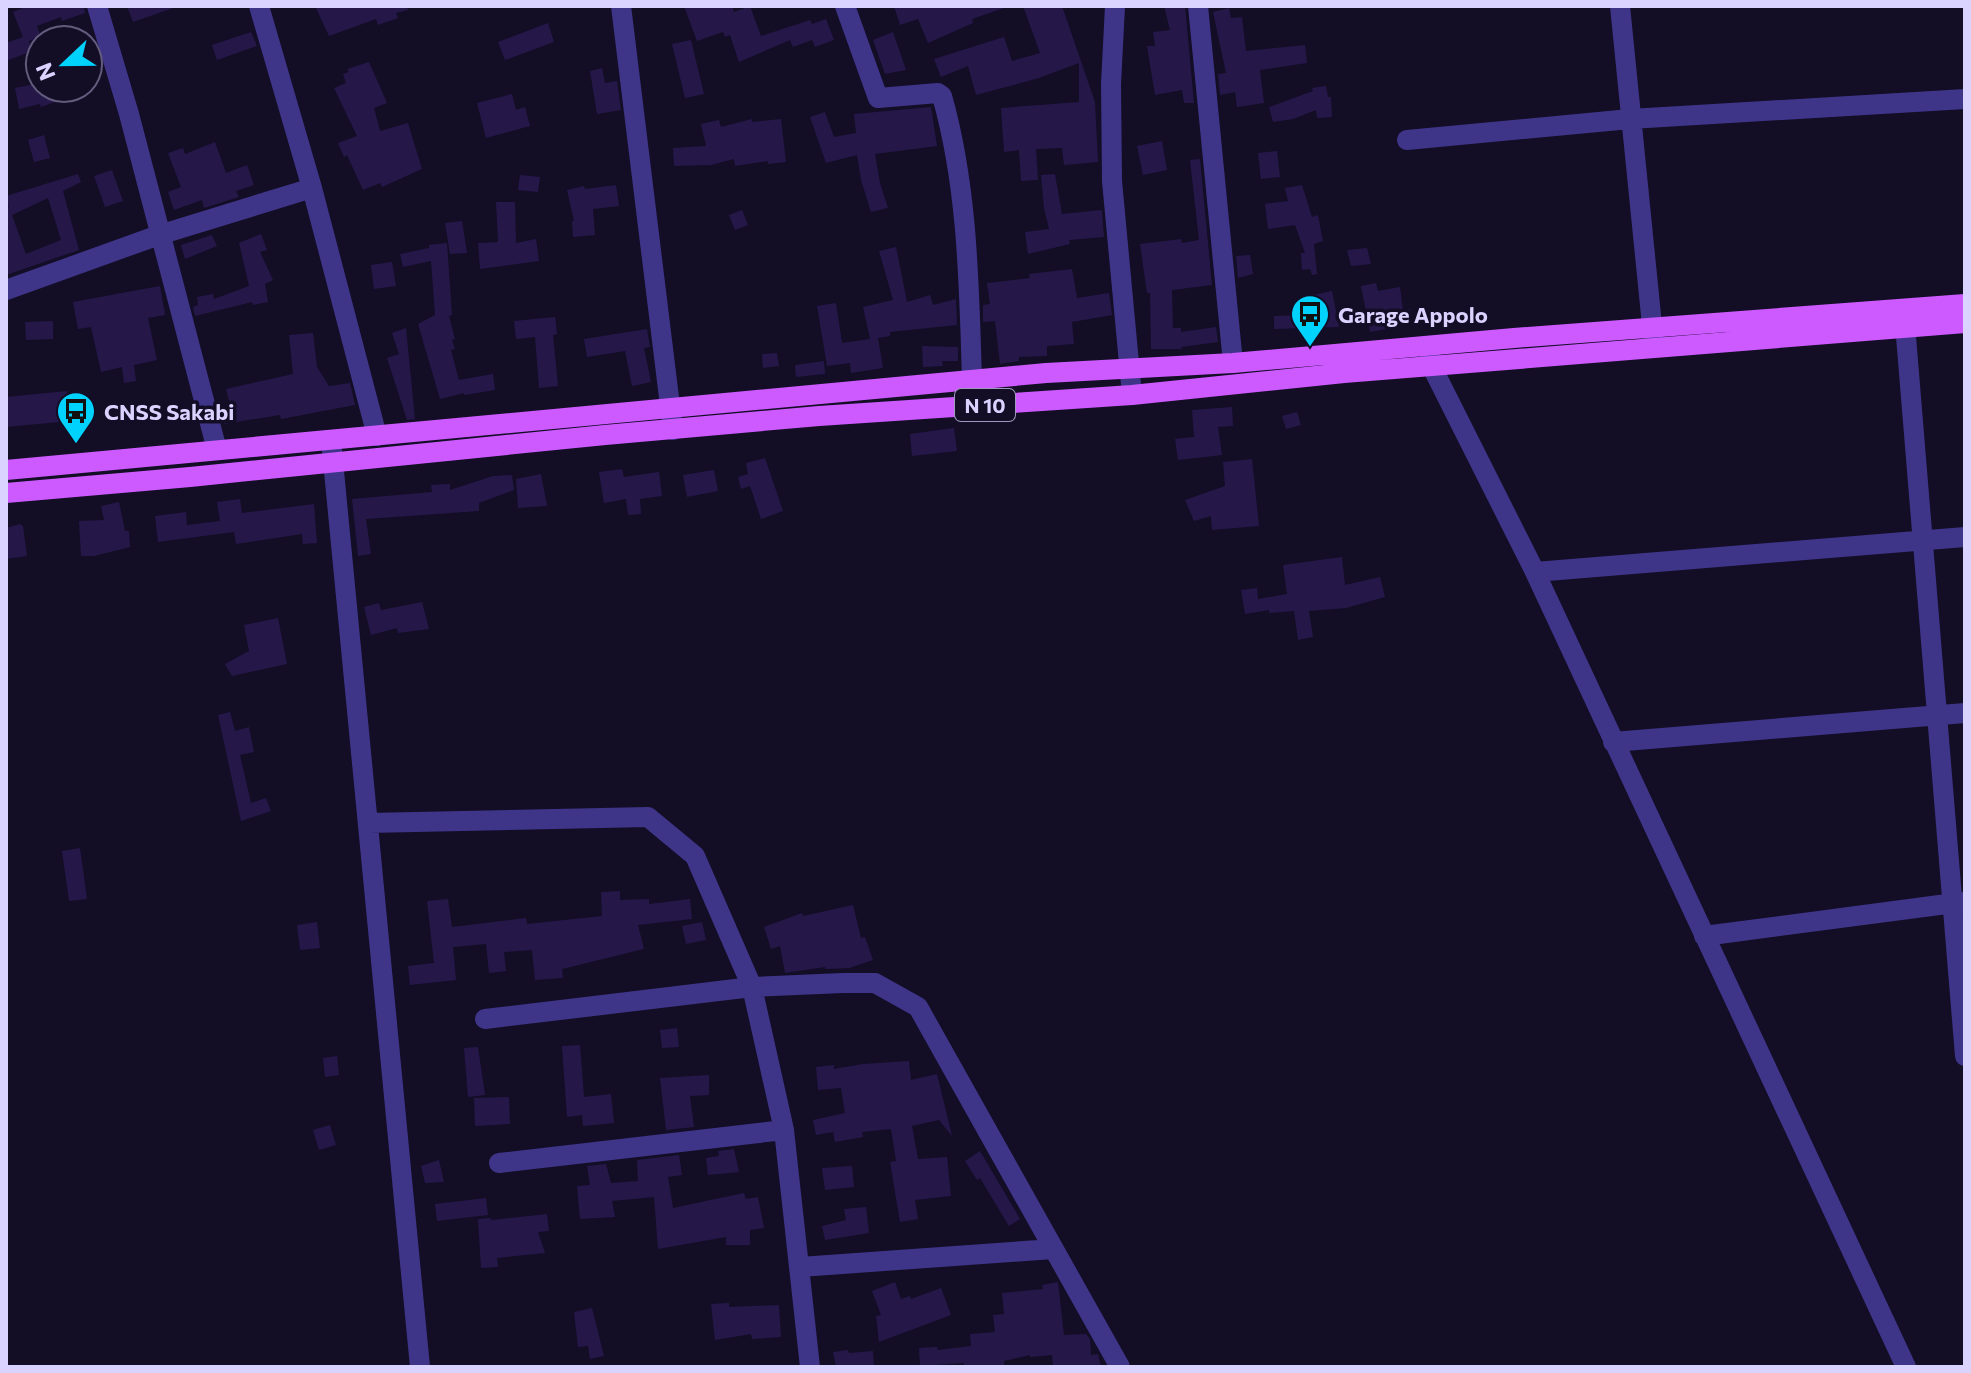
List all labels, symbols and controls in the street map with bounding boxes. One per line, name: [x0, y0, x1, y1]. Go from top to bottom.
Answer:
north arrow: [24, 24, 104, 104]
text: N: [29, 59, 61, 84]
bus stop icon: Garage Appolo: [1289, 293, 1331, 348]
place label: Garage Appolo: [1338, 301, 1488, 328]
road number: N 10: [955, 389, 1015, 421]
bus stop icon: CNSS Sakabi: [55, 390, 97, 445]
place label: CNSS Sakabi: [104, 398, 234, 425]

